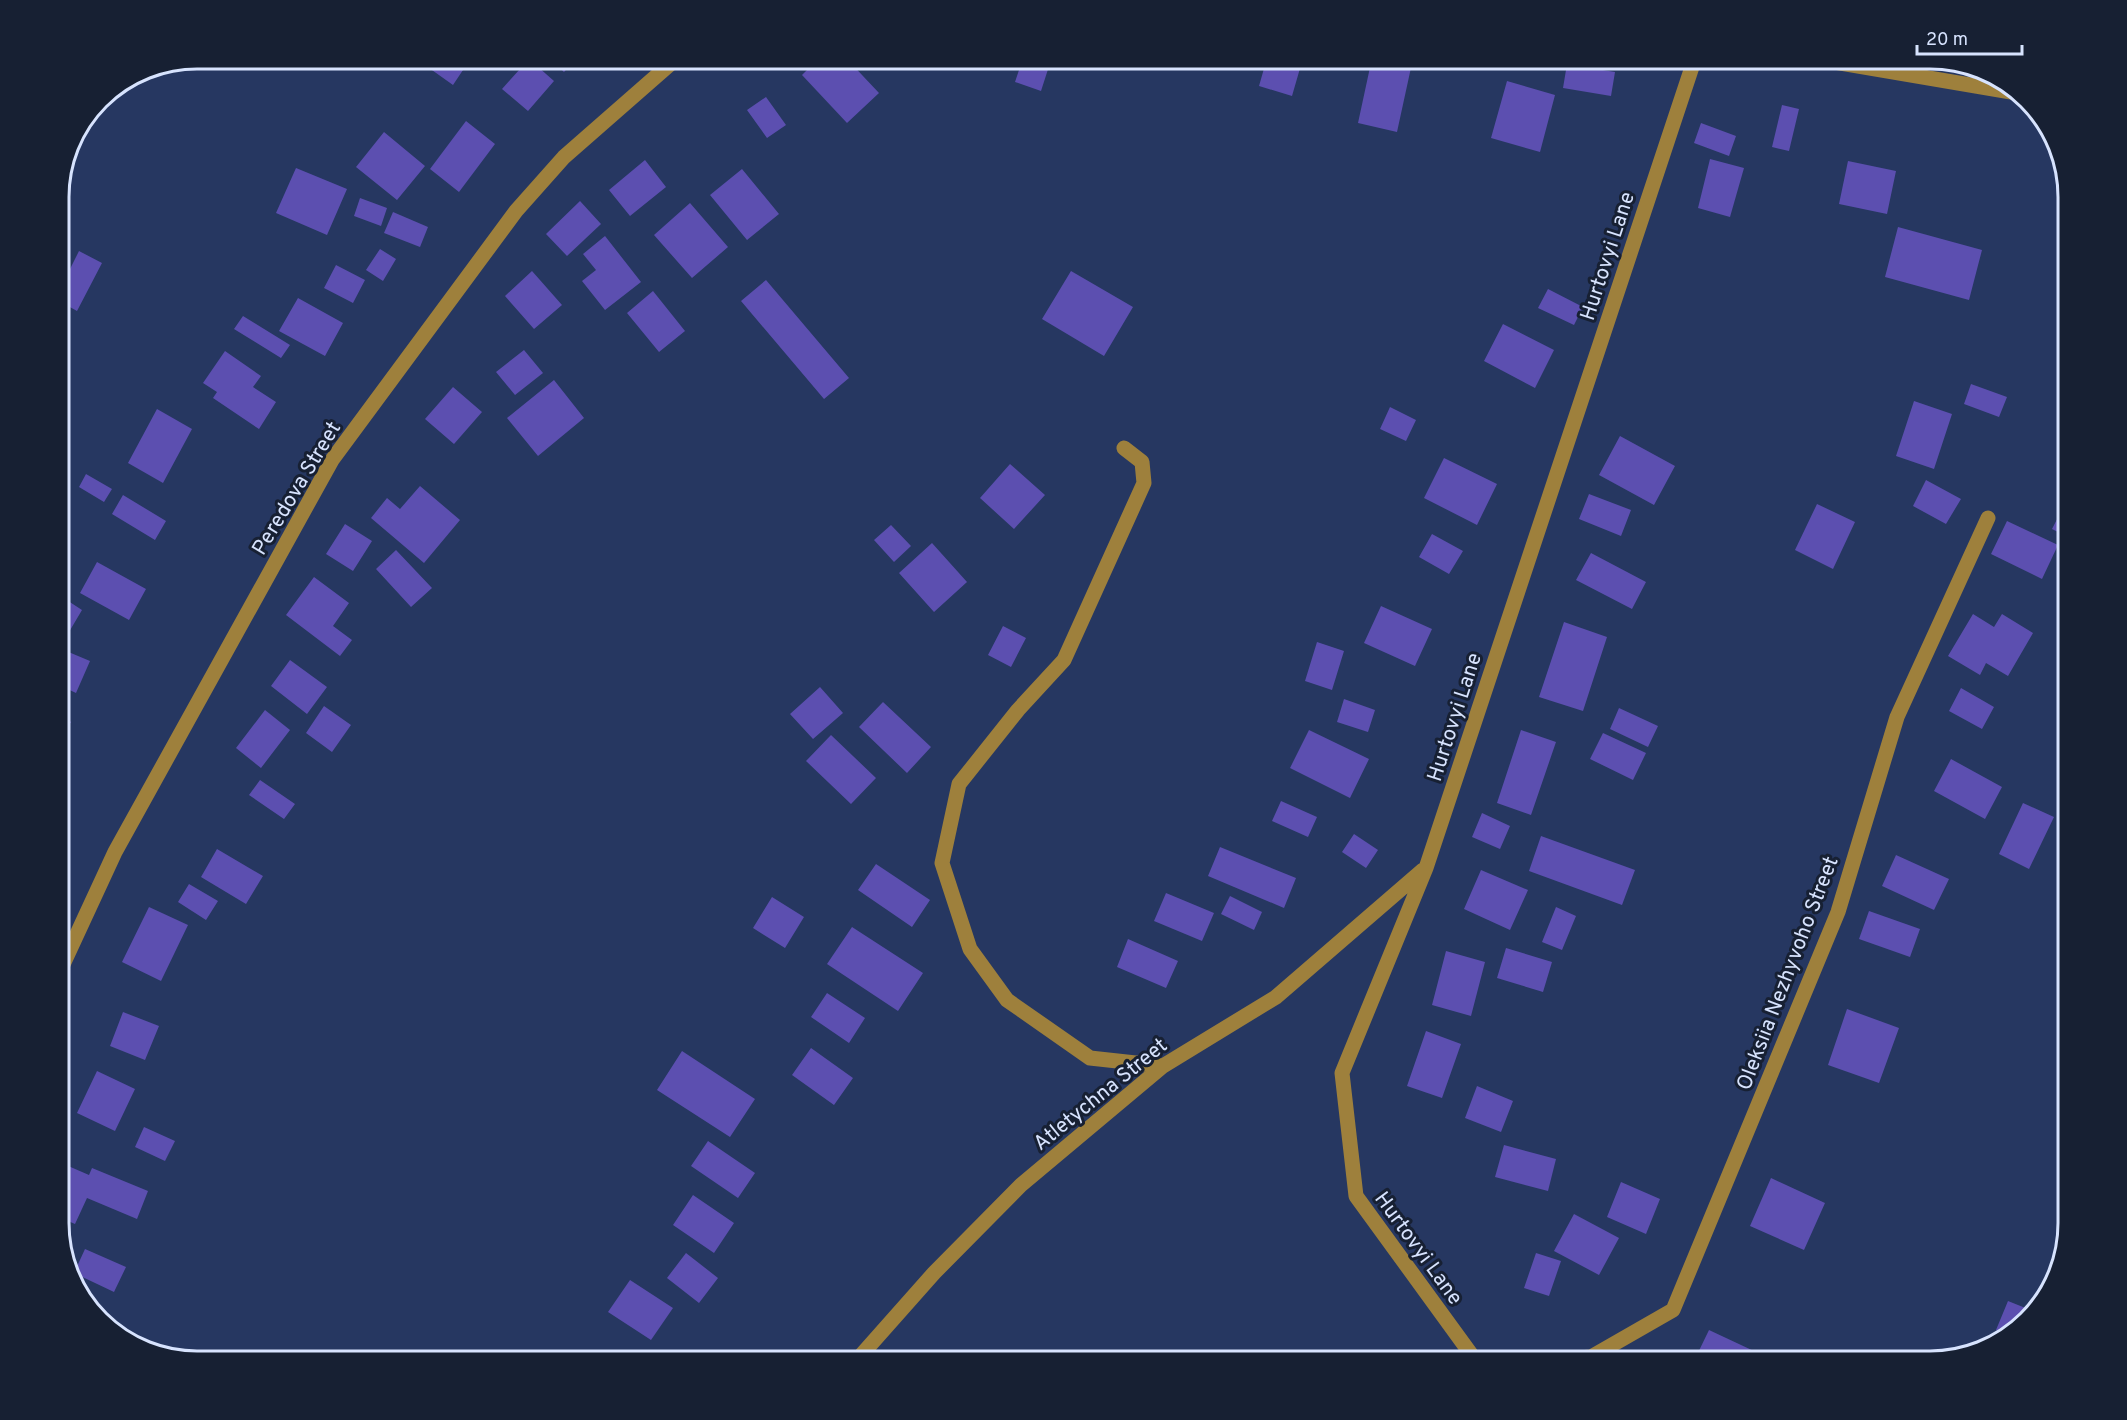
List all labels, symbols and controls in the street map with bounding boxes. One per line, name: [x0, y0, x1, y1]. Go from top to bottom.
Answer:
scale bar: [1917, 18, 2022, 56]
text: 20 m: [1926, 29, 1968, 52]
street label: Hurtovyi Lane: [1575, 189, 1642, 324]
street label: Peredova Street: [247, 417, 348, 561]
street label: Hurtovyi Lane: [1422, 650, 1489, 785]
street label: Oleksiia Nezhyvoho Street: [1731, 853, 1846, 1094]
street label: Atletychna Street: [1028, 1033, 1174, 1158]
street label: Hurtovyi Lane: [1368, 1187, 1468, 1311]

